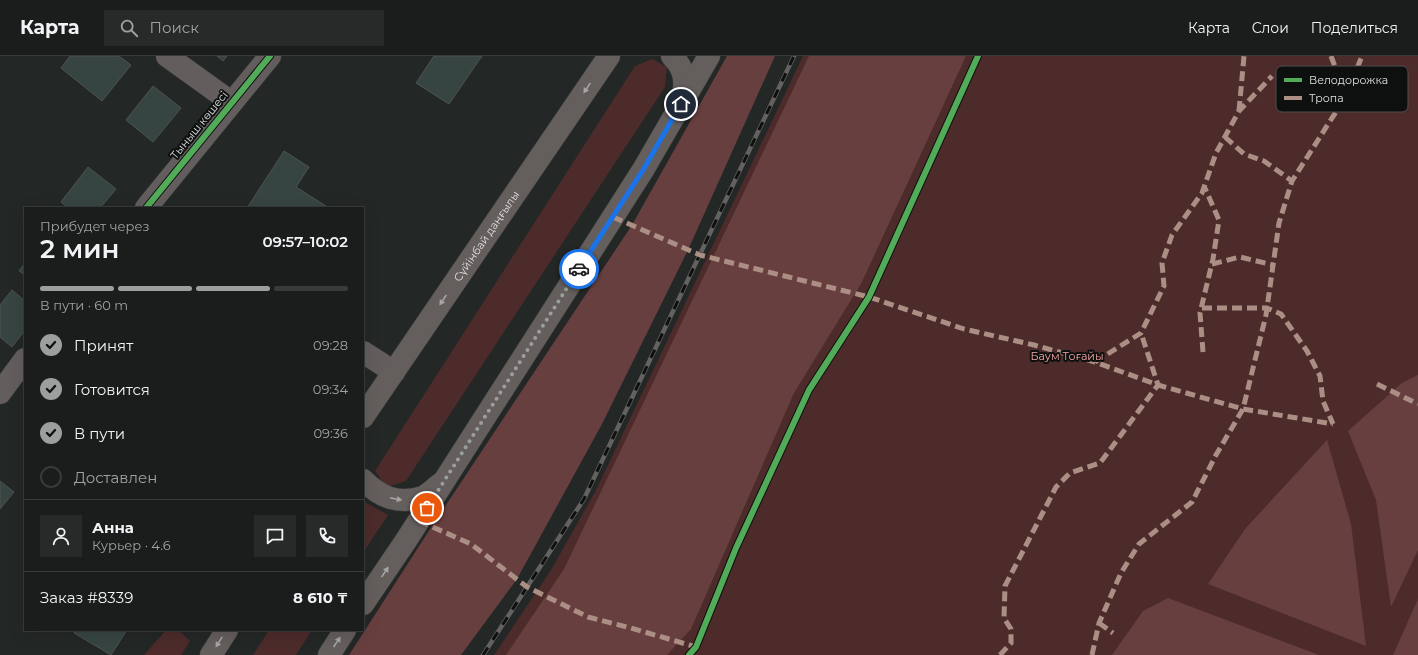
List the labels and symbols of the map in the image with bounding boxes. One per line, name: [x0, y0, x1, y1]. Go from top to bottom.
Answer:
legend: [1276, 66, 1408, 112]
text: Велодорожка: [1309, 73, 1388, 87]
one-way arrow: [583, 83, 591, 93]
pin: [664, 87, 698, 121]
street label: Тыныш көшесі: [167, 88, 231, 162]
text: Тропа: [1309, 91, 1344, 105]
street label: Сүйінбай даңғылы: [450, 188, 522, 284]
courier: [559, 249, 599, 289]
one-way arrow: [439, 295, 447, 305]
park label: Баум Тоғайы: [1030, 349, 1104, 363]
pin: [410, 491, 444, 525]
one-way arrow: [389, 496, 402, 502]
one-way arrow: [381, 567, 389, 577]
one-way arrow: [215, 637, 222, 648]
one-way arrow: [333, 637, 341, 648]

